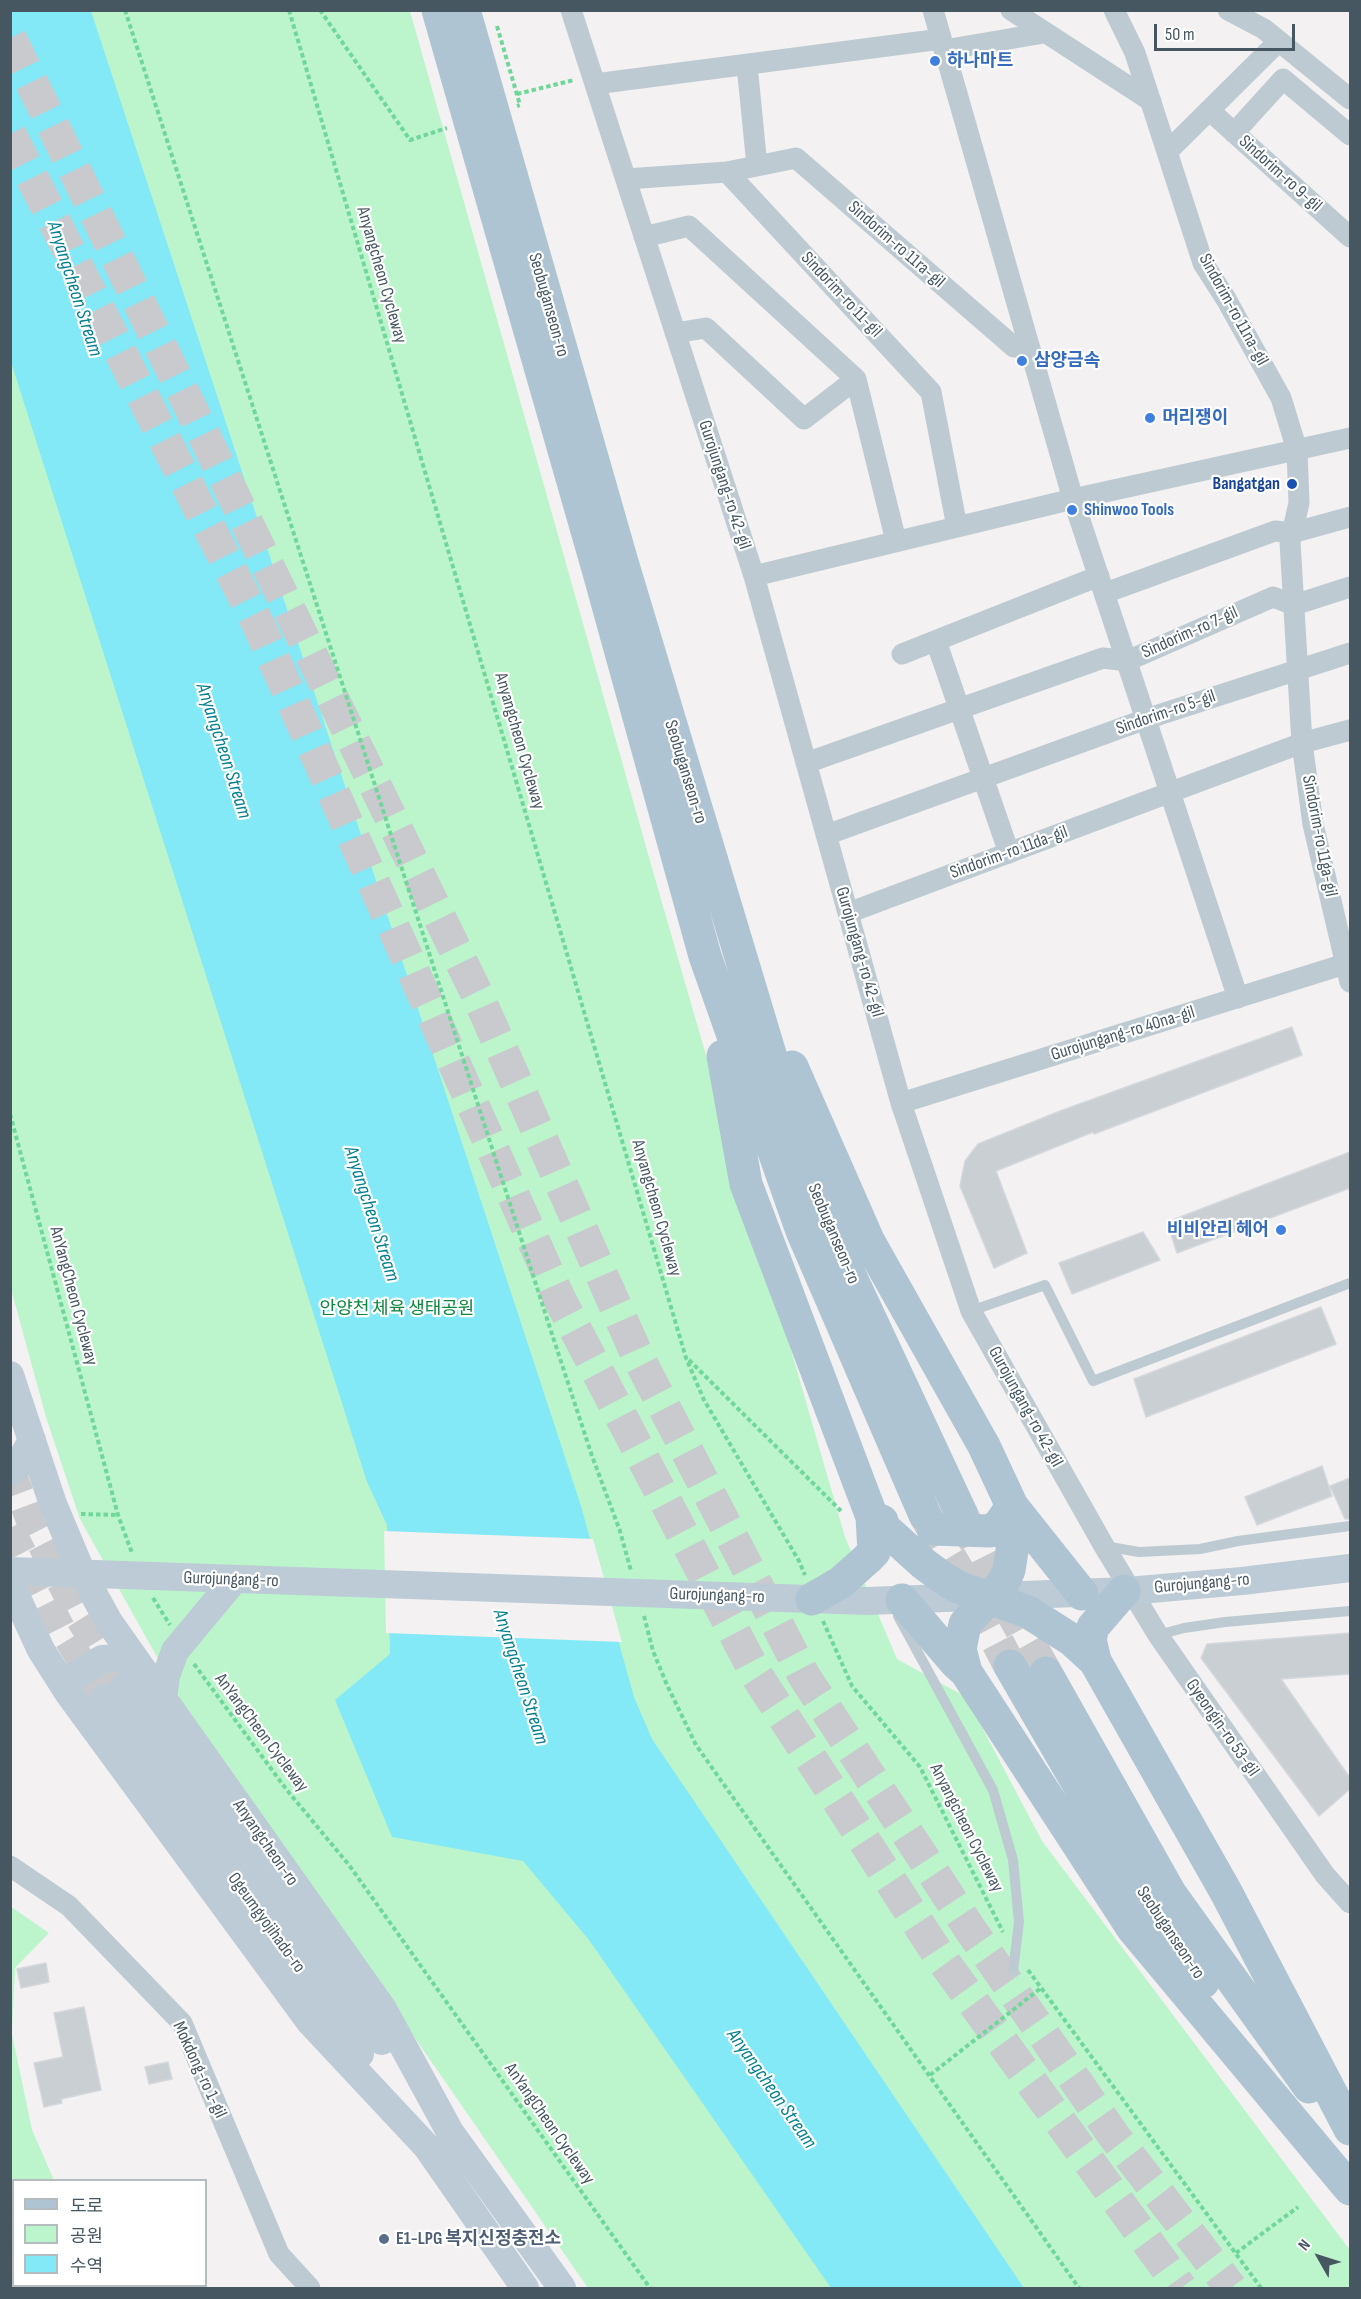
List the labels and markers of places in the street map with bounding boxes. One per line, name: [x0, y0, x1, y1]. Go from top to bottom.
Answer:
place label: 하나마트: [947, 50, 1013, 72]
marker: 하나마트: [928, 54, 942, 68]
place label: 삼양금속: [1034, 350, 1100, 372]
marker: 삼양금속: [1015, 354, 1029, 368]
place label: 머리쟁이: [1162, 407, 1228, 429]
marker: 머리쟁이: [1143, 411, 1157, 425]
place label: Bangatgan: [1213, 473, 1280, 495]
marker: Bangatgan: [1285, 477, 1299, 491]
place label: Shinwoo Tools: [1084, 499, 1174, 521]
marker: Shinwoo Tools: [1065, 503, 1079, 517]
place label: 비비안리 헤어: [1167, 1219, 1269, 1241]
marker: 비비안리 헤어: [1274, 1223, 1288, 1237]
place label: E1-LPG 복지신정충전소: [396, 2228, 561, 2250]
marker: E1-LPG 복지신정충전소: [377, 2232, 391, 2246]

